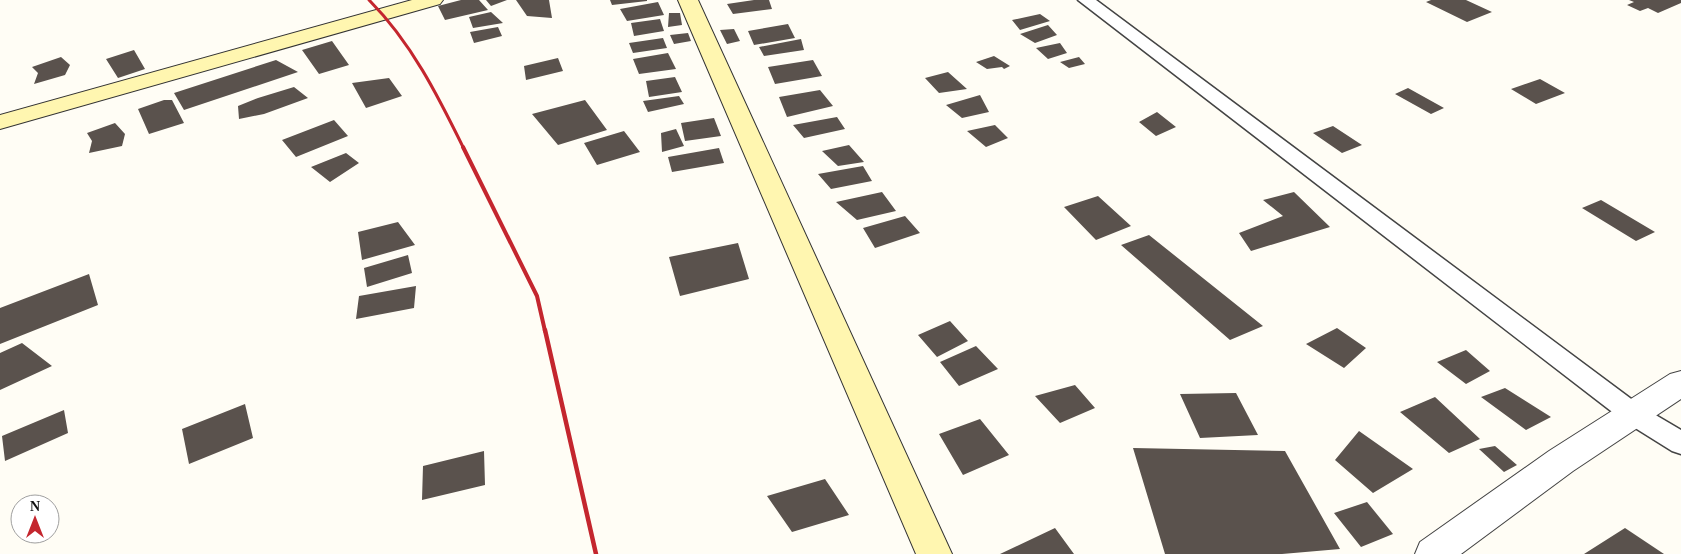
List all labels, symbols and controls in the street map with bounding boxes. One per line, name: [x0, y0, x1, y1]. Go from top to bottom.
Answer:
north arrow: [10, 494, 60, 544]
text: N: [30, 499, 40, 514]

